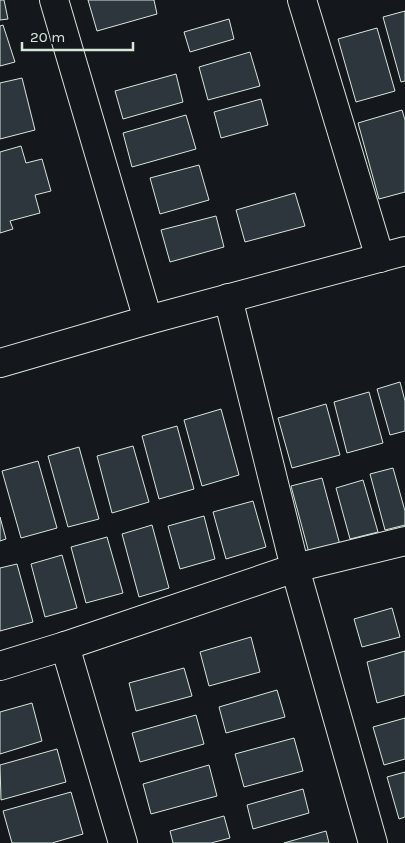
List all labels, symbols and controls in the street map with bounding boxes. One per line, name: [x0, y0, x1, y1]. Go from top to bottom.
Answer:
scale bar: [22, 20, 134, 52]
text: 20 m: [30, 28, 65, 46]

